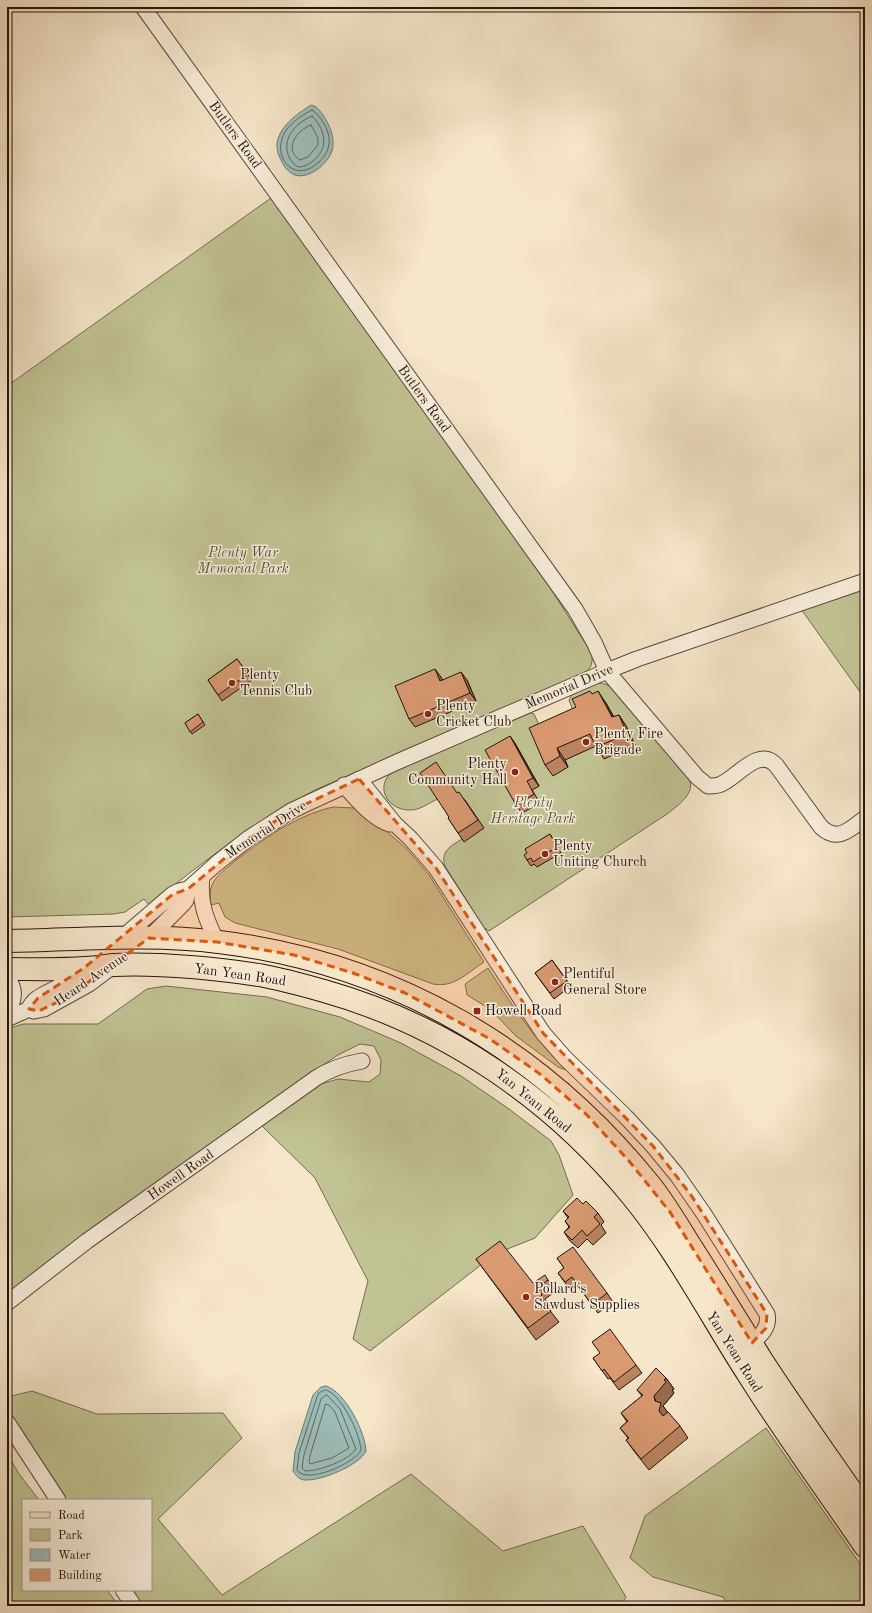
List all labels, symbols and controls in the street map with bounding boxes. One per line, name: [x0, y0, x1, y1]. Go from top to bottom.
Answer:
street label: Butlers Road: [206, 99, 264, 171]
street label: Butlers Road: [395, 363, 453, 435]
park label: Plenty War Memorial Park: [196, 546, 289, 576]
street label: Memorial Drive: [523, 662, 615, 712]
place label: Plenty Tennis Club: [240, 668, 312, 698]
marker: Plenty Tennis Club: [227, 678, 237, 688]
place label: Plenty Cricket Club: [436, 699, 511, 729]
marker: Plenty Cricket Club: [423, 709, 433, 719]
place label: Plenty Fire Brigade: [594, 727, 663, 757]
marker: Plenty Fire Brigade: [581, 737, 591, 747]
place label: Plenty Community Hall: [408, 757, 508, 787]
marker: Plenty Community Hall: [510, 767, 520, 777]
park label: Plenty Heritage Park: [490, 796, 576, 827]
street label: Memorial Drive: [223, 799, 309, 861]
place label: Plenty Uniting Church: [553, 839, 647, 869]
marker: Plenty Uniting Church: [540, 849, 550, 859]
street label: Heard Avenue: [52, 949, 130, 1009]
street label: Yan Yean Road: [193, 962, 287, 988]
place label: Plentiful General Store: [563, 967, 647, 997]
marker: Plentiful General Store: [550, 977, 560, 987]
place label: Howell Road: [485, 1004, 562, 1018]
marker: Howell Road: [472, 1006, 482, 1016]
street label: Yan Yean Road: [492, 1066, 574, 1136]
street label: Howell Road: [145, 1147, 217, 1203]
place label: Pollard's Sawdust Supplies: [534, 1282, 640, 1312]
marker: Pollard's Sawdust Supplies: [521, 1292, 531, 1302]
street label: Yan Yean Road: [703, 1309, 765, 1395]
legend: [22, 1499, 152, 1591]
text: Road: [58, 1510, 85, 1522]
text: Park: [58, 1530, 83, 1542]
text: Water: [58, 1550, 91, 1562]
text: Building: [58, 1570, 102, 1582]

